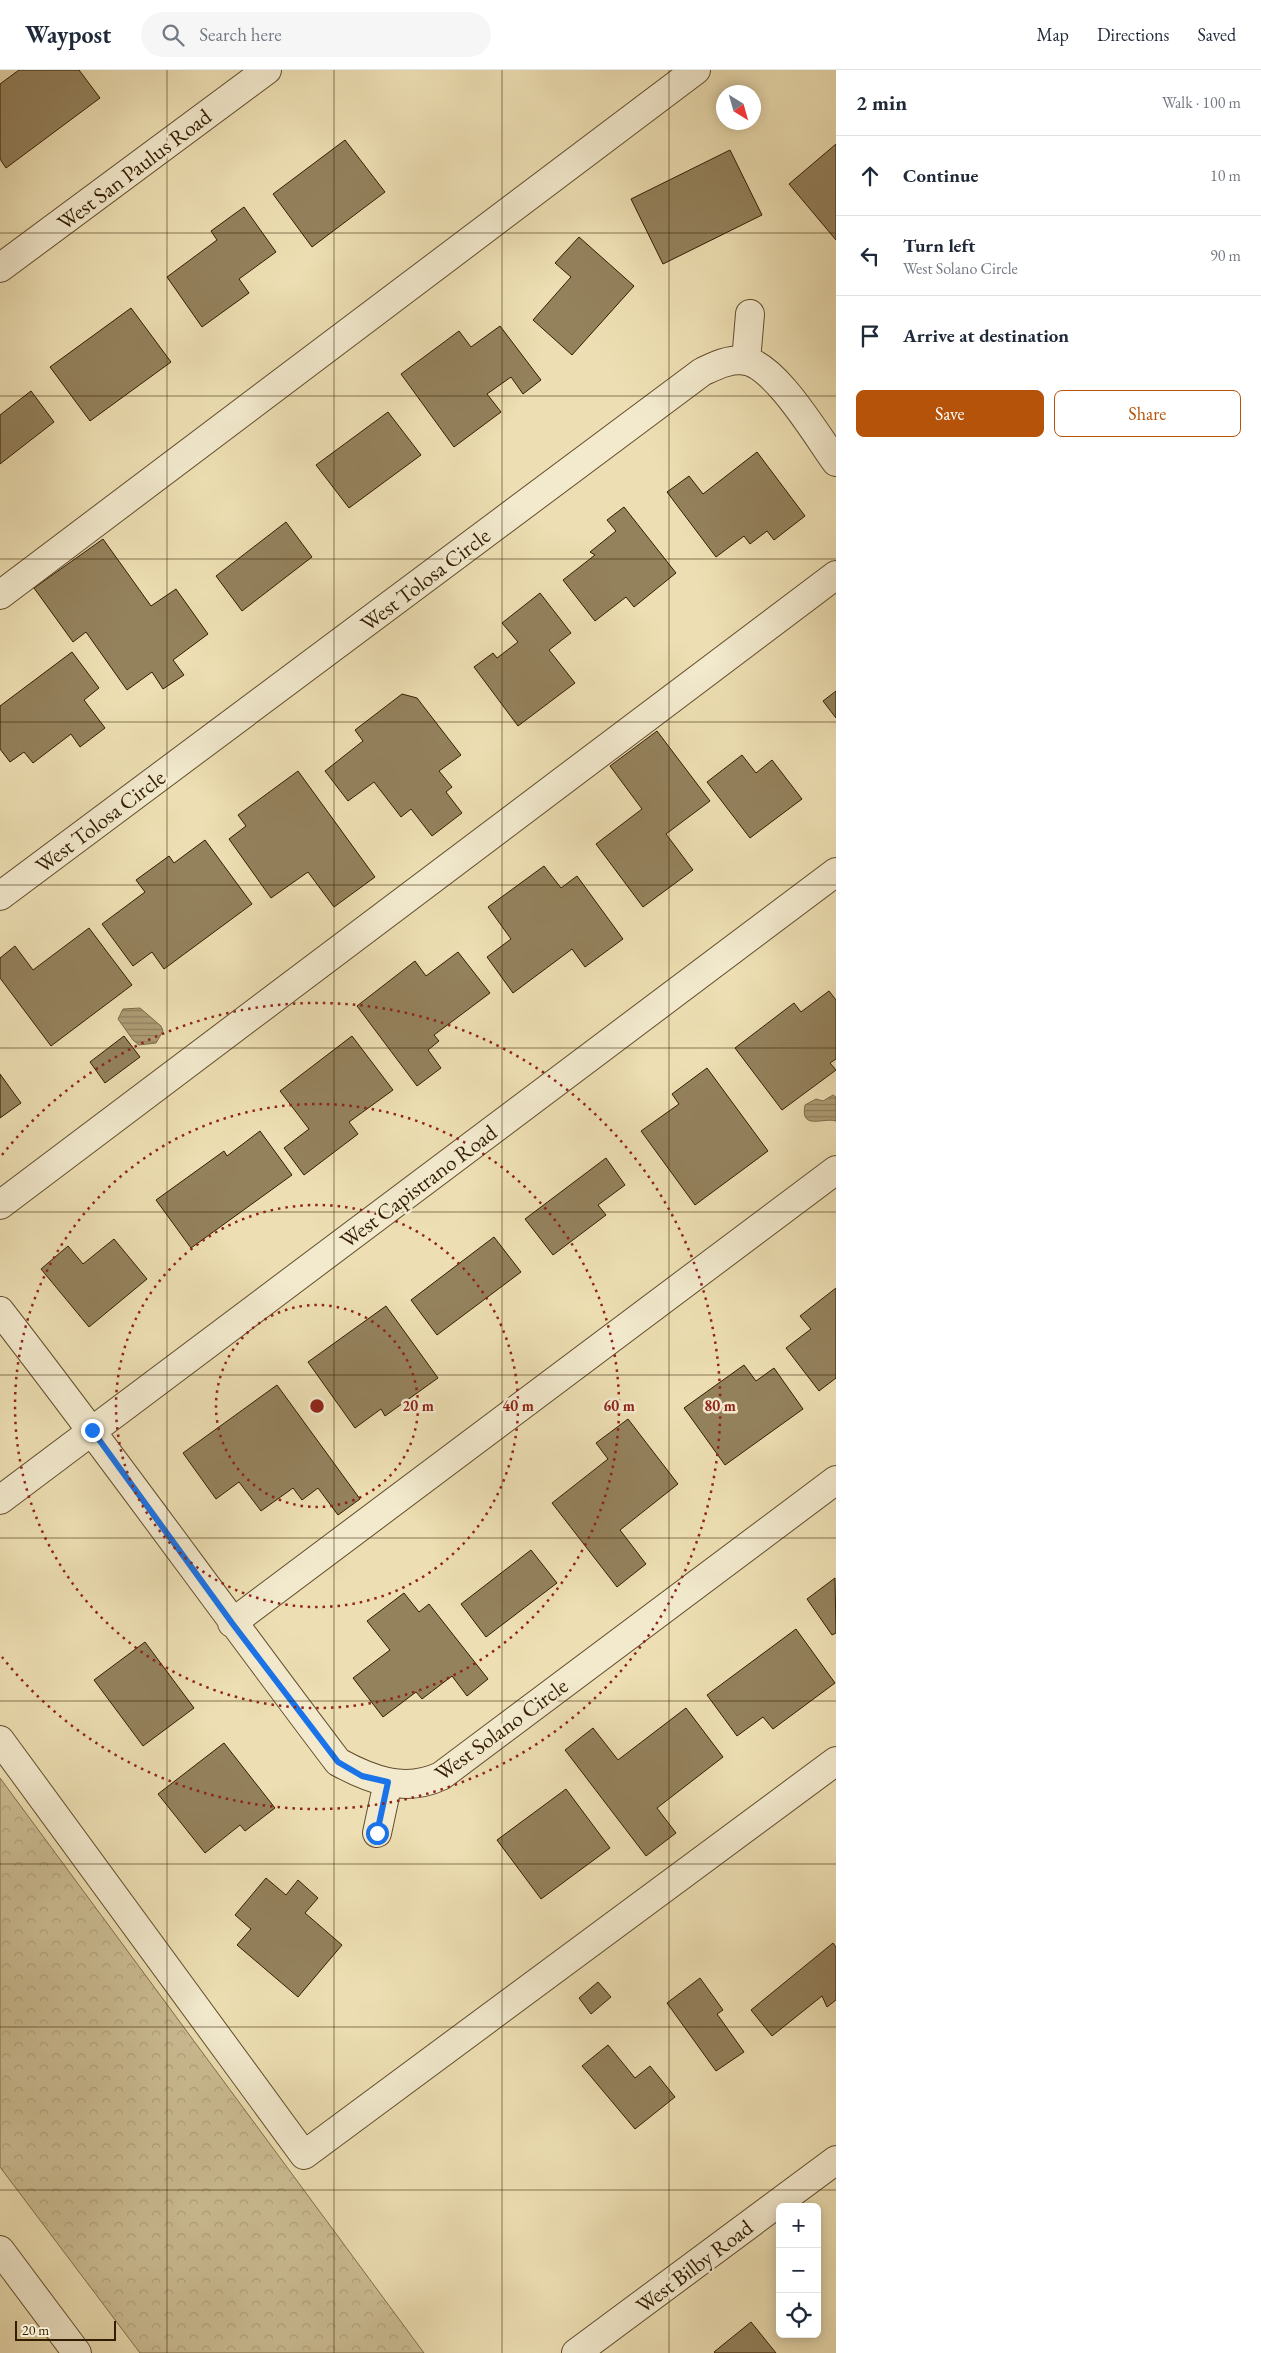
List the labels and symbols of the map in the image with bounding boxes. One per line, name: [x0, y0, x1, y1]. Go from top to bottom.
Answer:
north arrow: [716, 85, 761, 130]
street label: West San Paulus Road: [51, 101, 218, 237]
street label: West Tolosa Circle: [354, 521, 496, 638]
street label: West Tolosa Circle: [29, 763, 171, 880]
street label: West Capistrano Road: [334, 1117, 503, 1255]
text: 20 m: [402, 1396, 434, 1415]
text: 40 m: [502, 1396, 534, 1415]
text: 60 m: [603, 1396, 635, 1415]
text: 80 m: [704, 1396, 736, 1415]
centre of rings: [308, 1397, 326, 1415]
route end: [81, 1419, 104, 1442]
street label: West Solano Circle: [429, 1671, 574, 1788]
route start: [366, 1822, 389, 1845]
street label: West Bilby Road: [630, 2212, 759, 2320]
scale bar: [15, 2318, 116, 2341]

